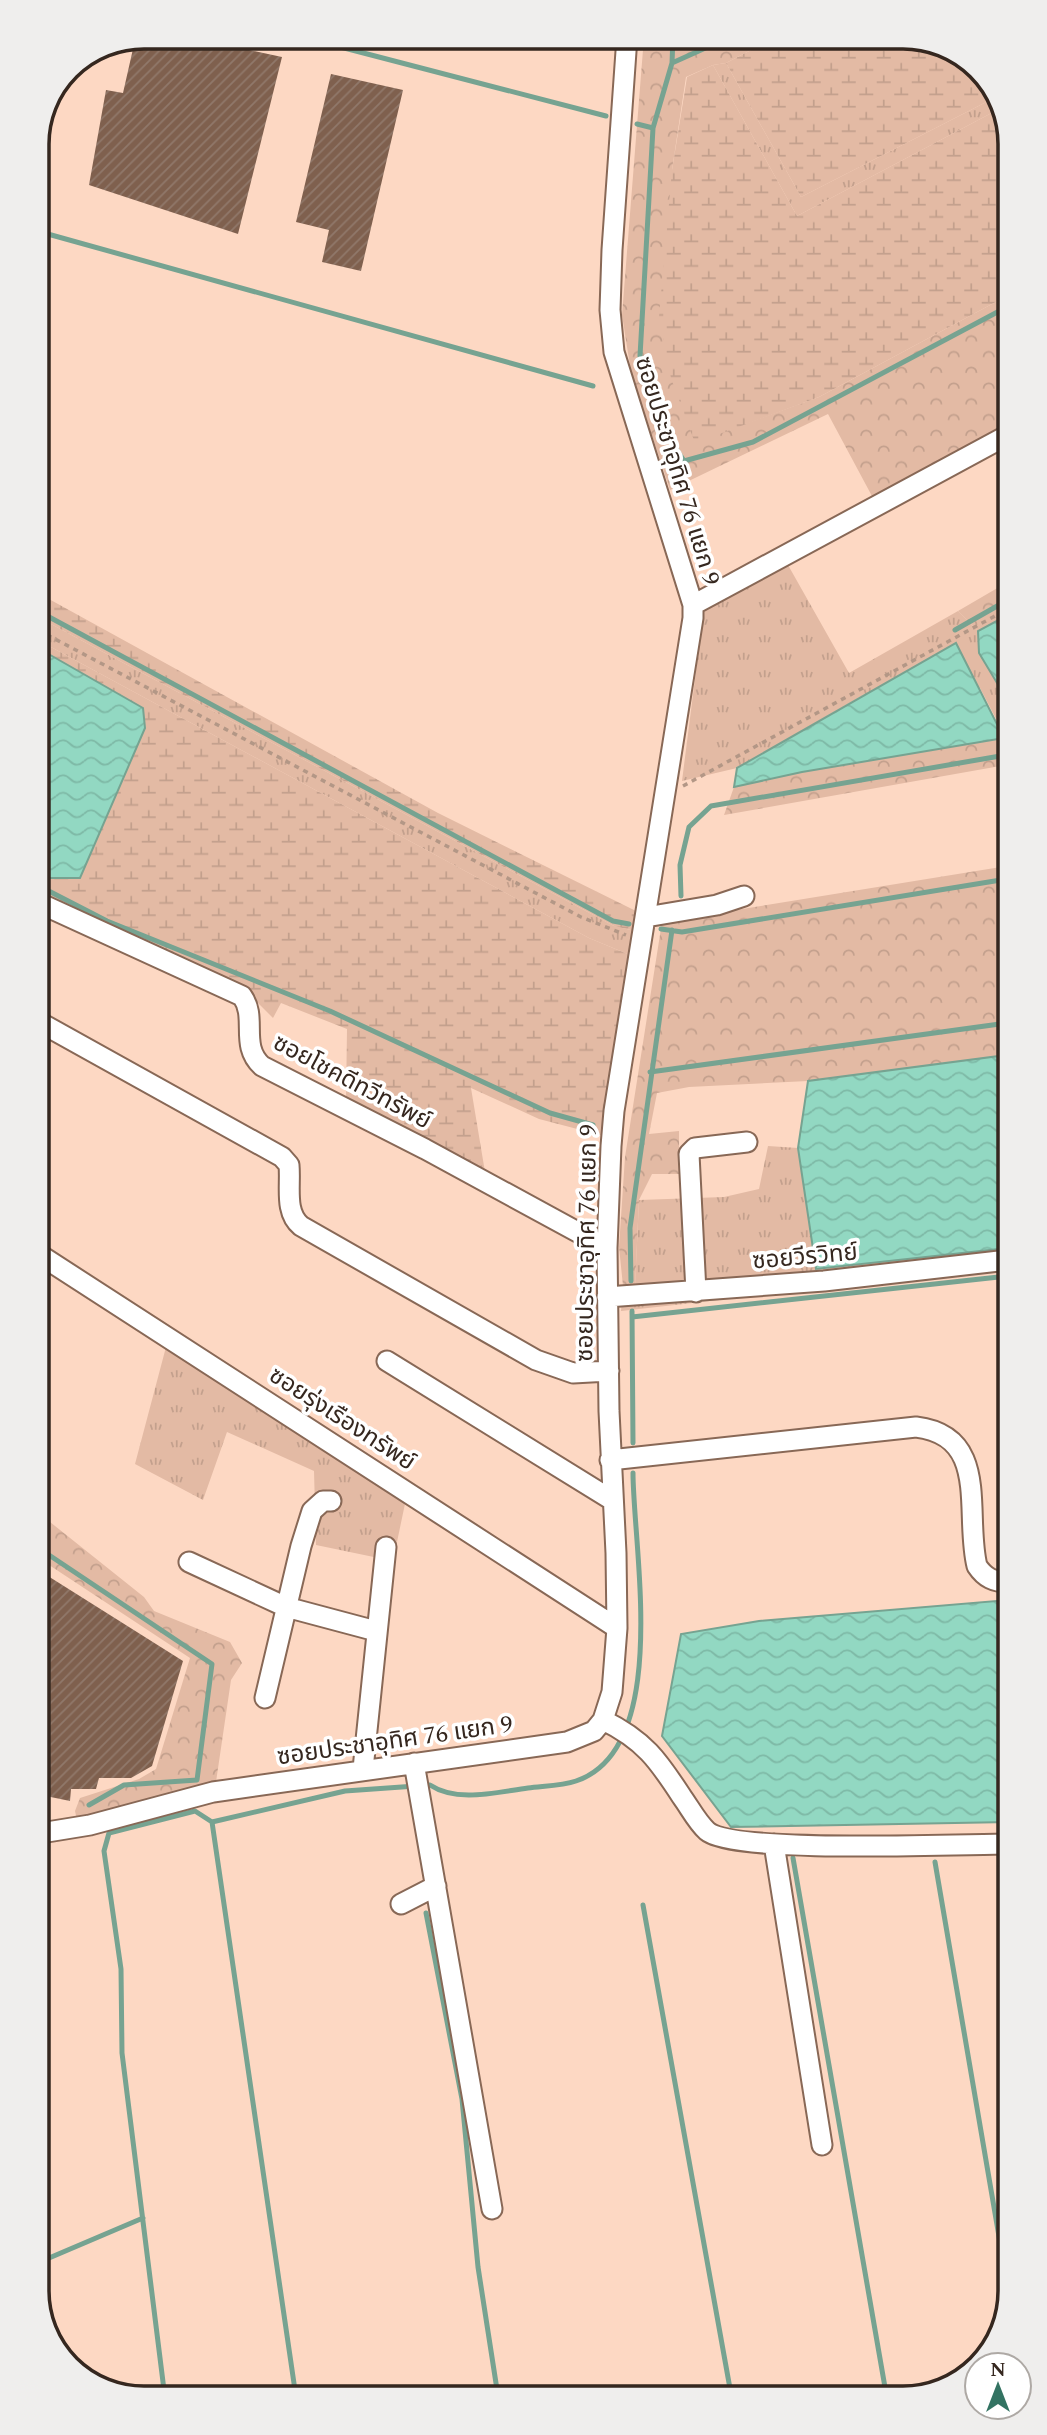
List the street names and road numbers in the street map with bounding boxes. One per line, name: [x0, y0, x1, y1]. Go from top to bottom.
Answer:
street label: ซอยประชาอุทิศ 76 แยก 9: [625, 352, 729, 590]
street label: ซอยโชคดีทวีทรัพย์: [266, 1025, 438, 1139]
street label: ซอยประชาอุทิศ 76 แยก 9: [567, 1124, 607, 1362]
street label: ซอยวีรวิทย์: [751, 1234, 859, 1280]
street label: ซอยรุ่งเรืองทรัพย์: [262, 1358, 423, 1480]
street label: ซอยประชาอุทิศ 76 แยก 9: [275, 1707, 515, 1775]

